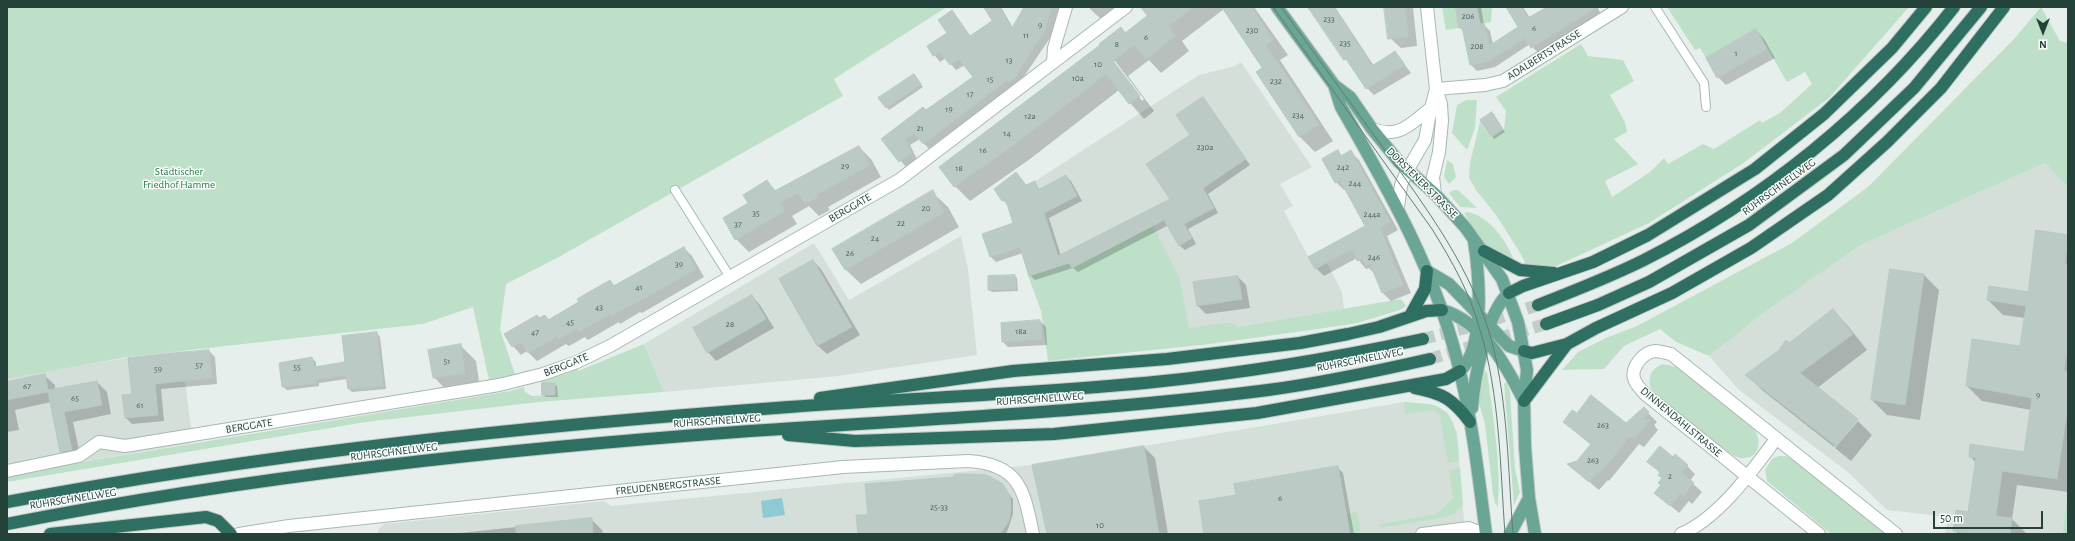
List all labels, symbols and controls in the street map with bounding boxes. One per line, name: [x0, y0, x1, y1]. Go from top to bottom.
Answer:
house number: 206: [1461, 11, 1475, 21]
north arrow: [2023, 12, 2063, 52]
house number: 233: [1323, 14, 1335, 24]
house number: 9: [1038, 20, 1042, 30]
house number: 6: [1532, 23, 1536, 33]
house number: 230: [1246, 25, 1258, 35]
street label: ADALBERTSTRASSE: [1504, 27, 1584, 83]
house number: 11: [1023, 30, 1029, 40]
house number: 6: [1144, 32, 1148, 42]
house number: 235: [1339, 38, 1351, 48]
house number: 8: [1115, 39, 1119, 49]
text: N: [2039, 39, 2047, 50]
house number: 208: [1470, 41, 1484, 51]
house number: 1: [1734, 48, 1738, 58]
house number: 13: [1006, 55, 1012, 65]
house number: 10: [1094, 59, 1102, 69]
house number: 10a: [1072, 73, 1084, 83]
house number: 15: [987, 74, 993, 84]
house number: 232: [1270, 76, 1282, 86]
house number: 17: [967, 89, 973, 99]
house number: 19: [945, 104, 953, 114]
house number: 234: [1292, 110, 1304, 120]
house number: 12a: [1024, 111, 1036, 121]
house number: 21: [916, 123, 924, 133]
house number: 14: [1003, 128, 1011, 138]
house number: 230a: [1197, 142, 1213, 152]
house number: 16: [979, 145, 987, 155]
street label: DORSTENER STRASSE: [1384, 145, 1460, 221]
street label: RUHRSCHNELLWEG: [1740, 156, 1818, 218]
house number: 29: [841, 161, 849, 171]
house number: 242: [1337, 162, 1349, 172]
house number: 18: [955, 163, 963, 173]
park label: Städtischer Friedhof Hamme: [143, 165, 215, 191]
house number: 244: [1349, 178, 1361, 188]
street label: BERGGATE: [826, 191, 874, 225]
house number: 20: [922, 203, 930, 213]
house number: 35: [752, 208, 760, 218]
house number: 244a: [1364, 209, 1380, 219]
house number: 22: [897, 218, 905, 228]
house number: 37: [734, 219, 742, 229]
house number: 24: [871, 233, 879, 243]
house number: 26: [846, 248, 854, 258]
house number: 246: [1368, 252, 1380, 262]
house number: 39: [675, 259, 683, 269]
house number: 41: [635, 282, 643, 292]
house number: 43: [595, 302, 603, 312]
house number: 45: [566, 317, 574, 327]
house number: 28: [726, 319, 734, 329]
house number: 18a: [1015, 326, 1027, 336]
house number: 47: [531, 327, 539, 337]
street label: RUHRSCHNELLWEG: [1316, 345, 1404, 375]
street label: BERGGATE: [542, 350, 590, 380]
house number: 51: [444, 356, 450, 366]
house number: 57: [195, 360, 203, 370]
house number: 55: [293, 362, 301, 372]
house number: 59: [154, 364, 162, 374]
house number: 67: [23, 381, 31, 391]
street label: DINNENDAHLSTRASSE: [1638, 384, 1724, 460]
street label: RUHRSCHNELLWEG: [996, 389, 1084, 409]
house number: 9: [2036, 390, 2040, 400]
house number: 65: [71, 393, 79, 403]
house number: 61: [136, 400, 144, 410]
street label: RUHRSCHNELLWEG: [673, 411, 761, 431]
street label: BERGGATE: [225, 416, 273, 436]
house number: 263: [1597, 420, 1609, 430]
street label: RUHRSCHNELLWEG: [350, 440, 438, 464]
house number: 263: [1587, 455, 1599, 465]
house number: 2: [1668, 471, 1672, 481]
street label: FREUDENBERGSTRASSE: [615, 474, 721, 498]
street label: RUHRSCHNELLWEG: [29, 486, 117, 512]
house number: 6: [1278, 493, 1282, 503]
house number: 25-33: [930, 502, 948, 512]
scale bar: [1935, 503, 2045, 529]
text: 50 m: [1940, 512, 1963, 524]
house number: 10: [1096, 520, 1104, 530]

